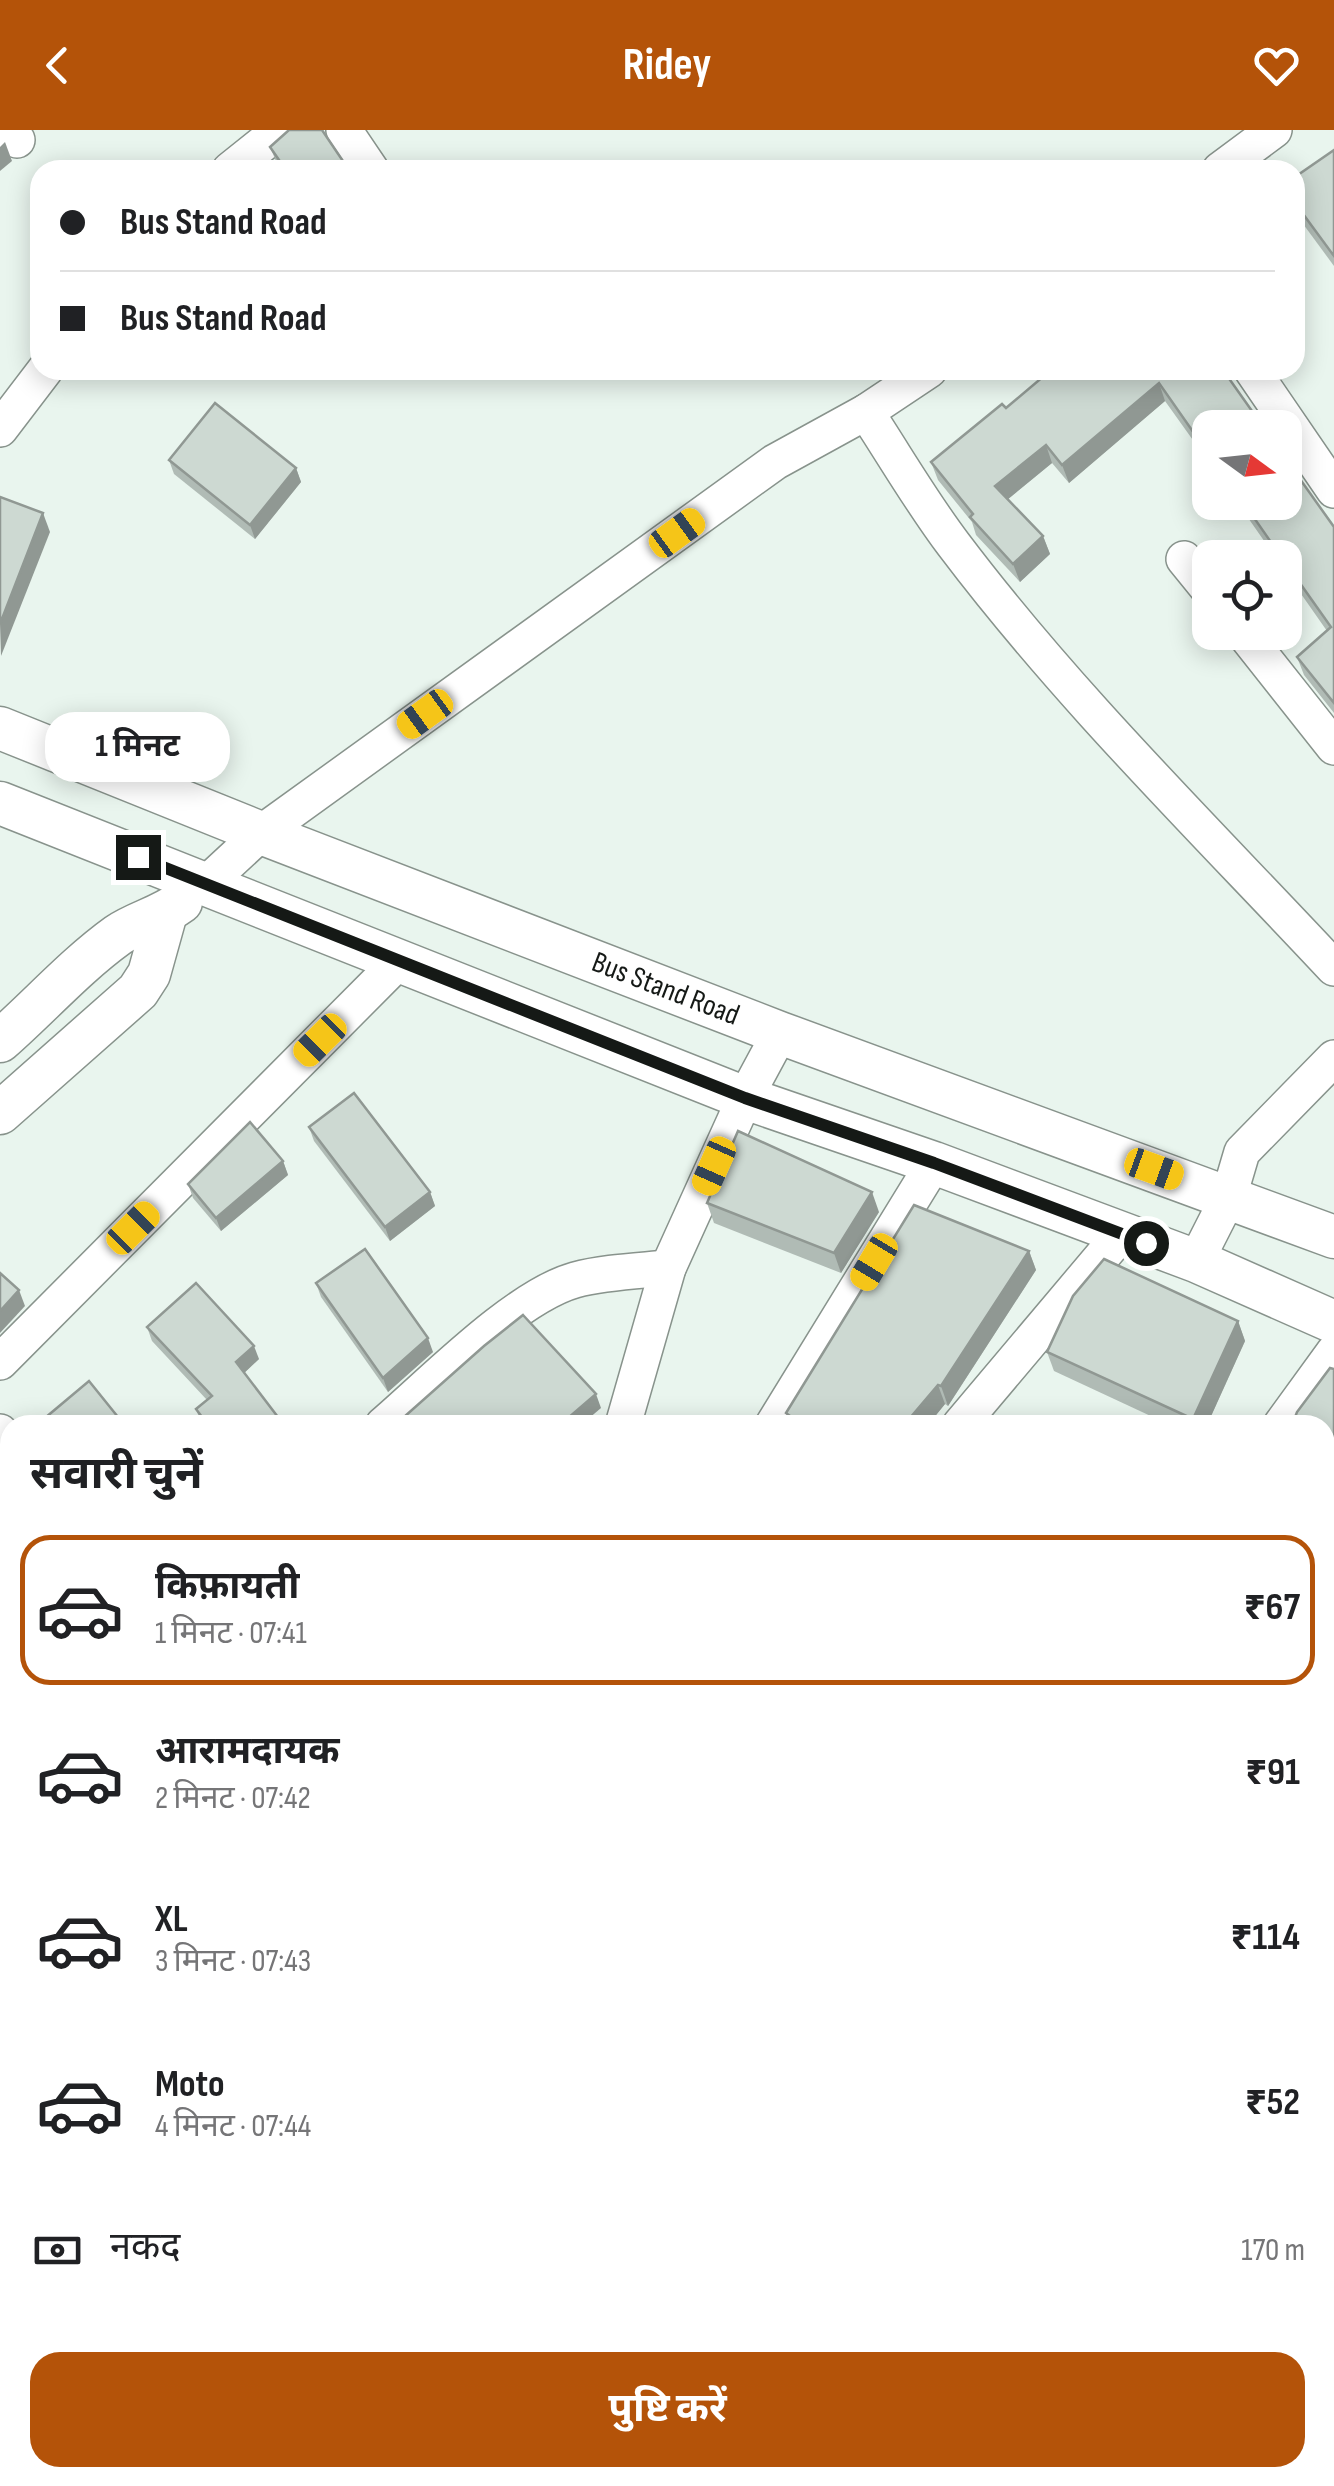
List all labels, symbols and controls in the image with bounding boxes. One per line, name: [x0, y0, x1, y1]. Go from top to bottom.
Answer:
icon: back: [30, 38, 85, 93]
text: Ridey: [623, 38, 711, 93]
icon: heart: [1249, 38, 1304, 93]
text: Bus Stand Road: [120, 200, 327, 245]
text: Bus Stand Road: [120, 296, 327, 341]
north arrow: [1192, 410, 1302, 520]
map controls: [1192, 410, 1302, 650]
car: [644, 503, 710, 563]
button: locate: [1192, 540, 1302, 650]
car: [392, 684, 458, 744]
callout: 1 मिनट: [46, 712, 230, 782]
text: 1 मिनट: [95, 727, 180, 766]
route end: [116, 835, 161, 880]
street label: Bus Stand Road: [587, 944, 744, 1034]
car: [288, 1008, 352, 1072]
car: [688, 1132, 740, 1200]
car: [1121, 1145, 1187, 1193]
car: [101, 1196, 165, 1260]
route start: [1124, 1221, 1169, 1266]
car: [846, 1229, 902, 1295]
text: सवारी चुनें: [30, 1447, 203, 1502]
text: किफ़ायती: [155, 1564, 299, 1609]
icon: car: [35, 1565, 125, 1655]
text: ₹67: [1244, 1585, 1300, 1630]
text: 1 मिनट · 07:41: [155, 1614, 307, 1653]
text: आरामदायक: [155, 1729, 339, 1774]
icon: car: [35, 1730, 125, 1820]
text: ₹91: [1245, 1750, 1300, 1795]
text: 2 मिनट · 07:42: [155, 1779, 311, 1818]
icon: car: [35, 1895, 125, 1985]
text: XL: [155, 1897, 188, 1942]
text: ₹114: [1230, 1915, 1300, 1960]
text: 3 मिनट · 07:43: [155, 1942, 311, 1981]
icon: car: [35, 2060, 125, 2150]
text: Moto: [155, 2062, 225, 2107]
text: ₹52: [1245, 2080, 1300, 2125]
text: 4 मिनट · 07:44: [155, 2107, 311, 2146]
icon: cash: [30, 2223, 85, 2278]
text: नकद: [110, 2225, 180, 2270]
text: 170 m: [1241, 2231, 1305, 2270]
button: पुष्टि करें: [30, 2352, 1305, 2467]

